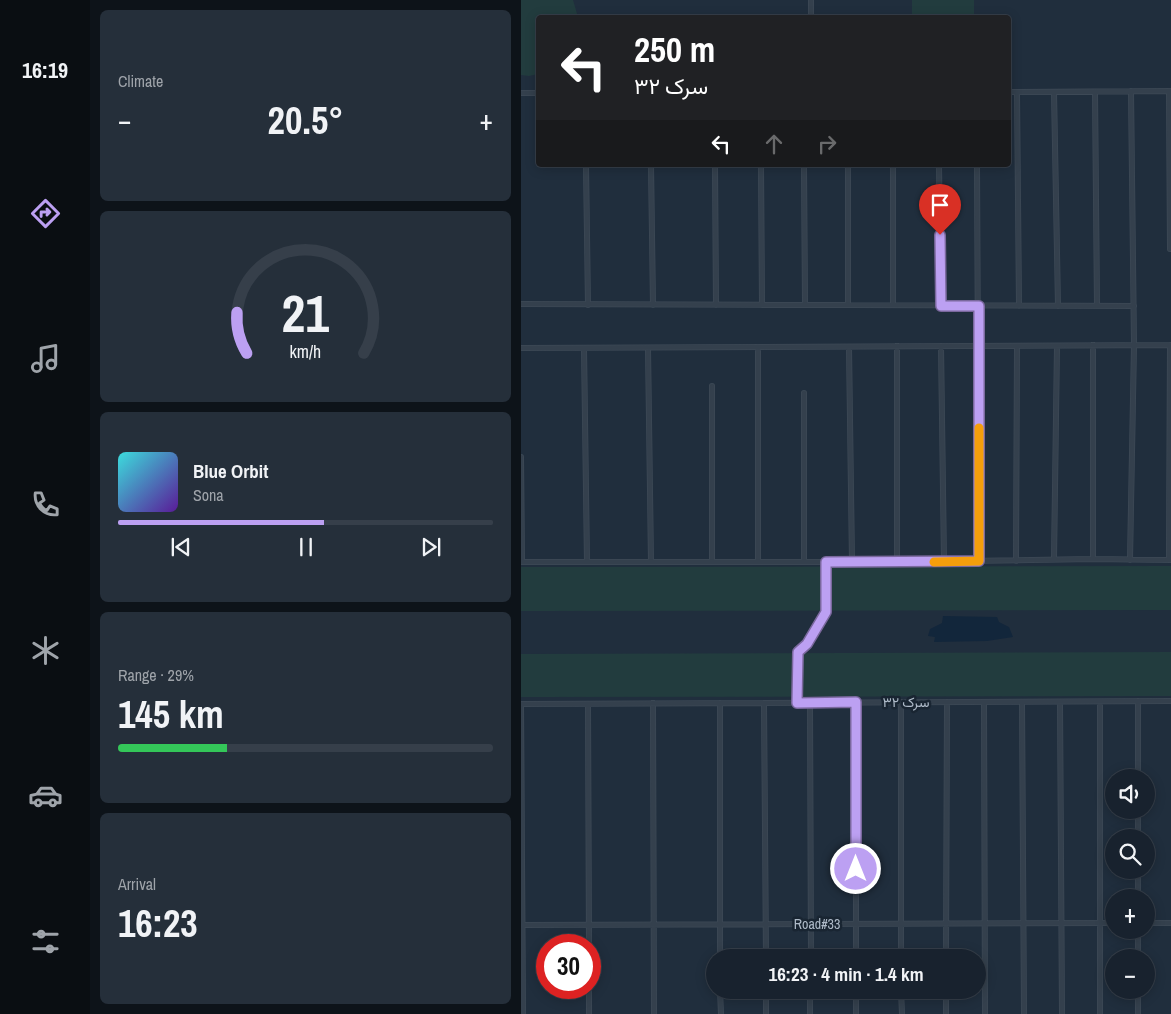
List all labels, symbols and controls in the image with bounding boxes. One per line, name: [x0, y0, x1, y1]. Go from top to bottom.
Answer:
text: 250 m: [634, 26, 715, 73]
icon: left: [551, 35, 616, 100]
text: 16:19: [22, 55, 68, 85]
text: Climate: [118, 70, 163, 92]
text: سرک ۳۲: [634, 71, 708, 101]
text: 20.5°: [268, 95, 343, 146]
text: −: [118, 101, 131, 139]
text: +: [480, 101, 493, 139]
icon: left: [707, 130, 735, 158]
icon: ahead: [760, 130, 788, 158]
icon: right: [813, 130, 841, 158]
pin: [919, 184, 961, 235]
icon: arrive: [926, 191, 954, 219]
icon: directions: [28, 196, 63, 231]
text: 21: [282, 278, 329, 348]
text: km/h: [290, 340, 321, 364]
icon: music: [28, 341, 63, 376]
text: Blue Orbit: [193, 458, 268, 484]
text: Sona: [193, 484, 224, 506]
icon: phone: [28, 487, 63, 522]
icon: previous: [167, 533, 195, 561]
icon: pause: [292, 533, 320, 561]
icon: next: [417, 533, 445, 561]
icon: climate: [28, 633, 63, 668]
text: Range · 29%: [118, 664, 194, 686]
text: 145 km: [118, 689, 224, 740]
street label: سرک ۳۲: [882, 693, 930, 711]
map controls: [1105, 769, 1155, 999]
button: sound: [1105, 769, 1155, 819]
icon: car: [28, 778, 63, 813]
button: search: [1105, 829, 1155, 879]
position arrow: [829, 842, 881, 894]
text: Arrival: [118, 873, 156, 895]
button: +: [1105, 889, 1155, 939]
text: 16:23: [118, 898, 198, 949]
street label: Road#33: [794, 915, 840, 933]
icon: filters: [28, 924, 63, 959]
speed limit sign: 30: [536, 934, 601, 999]
button: −: [1105, 949, 1155, 999]
text: 16:23 · 4 min · 1.4 km: [768, 961, 924, 987]

